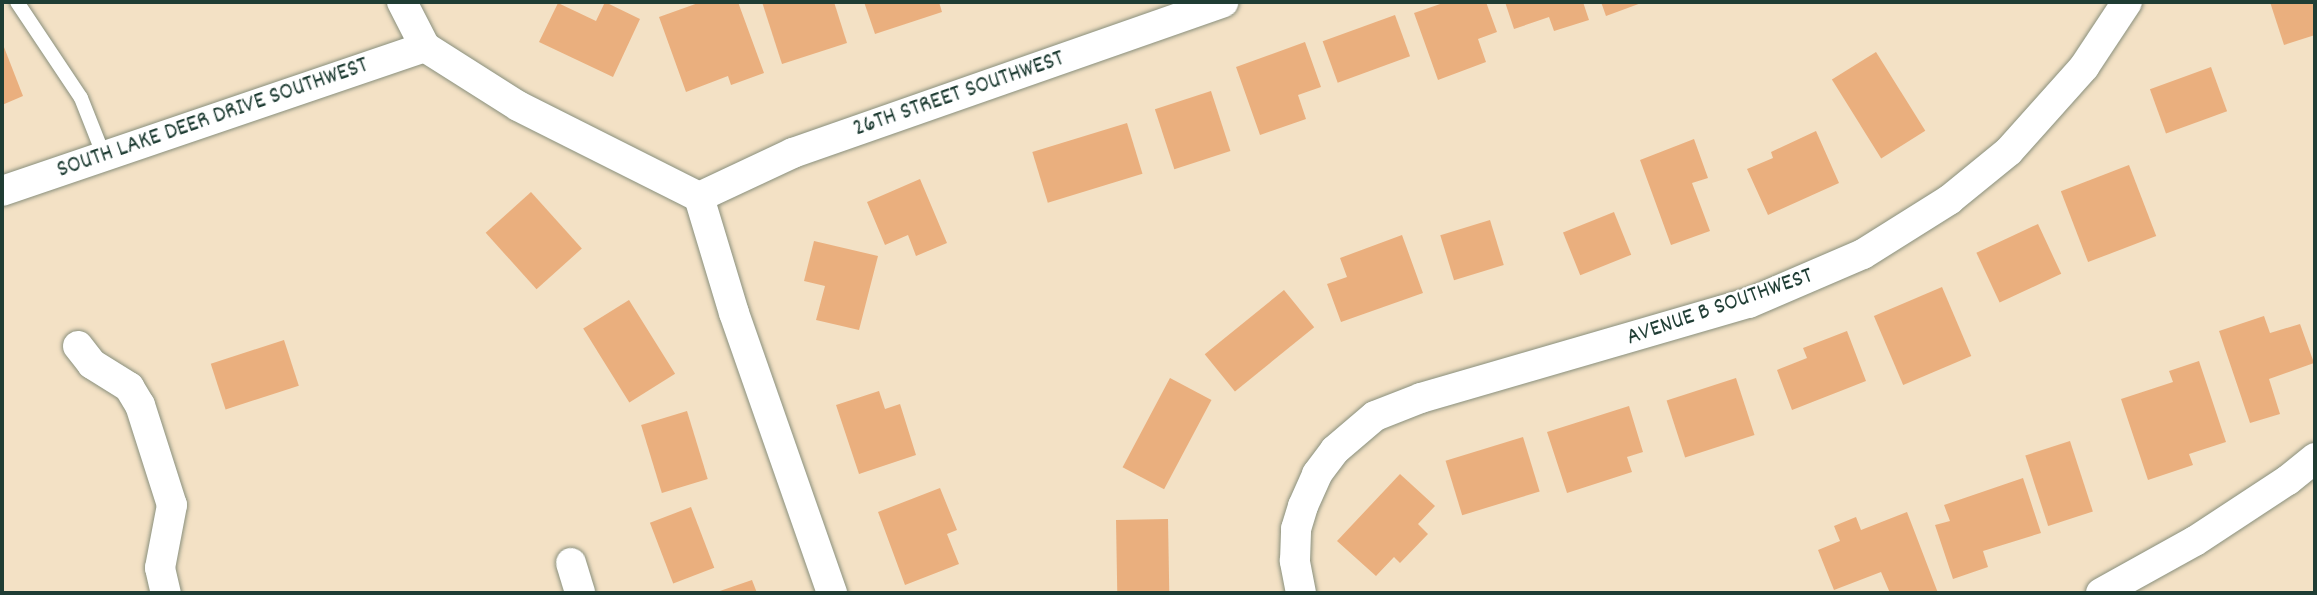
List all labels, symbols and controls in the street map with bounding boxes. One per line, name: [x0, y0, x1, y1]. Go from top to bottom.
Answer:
street label: 26TH STREET SOUTHWEST: [850, 45, 1068, 145]
street label: SOUTH LAKE DEER DRIVE SOUTHWEST: [54, 52, 372, 186]
street label: AVENUE B SOUTHWEST: [1623, 263, 1817, 353]

